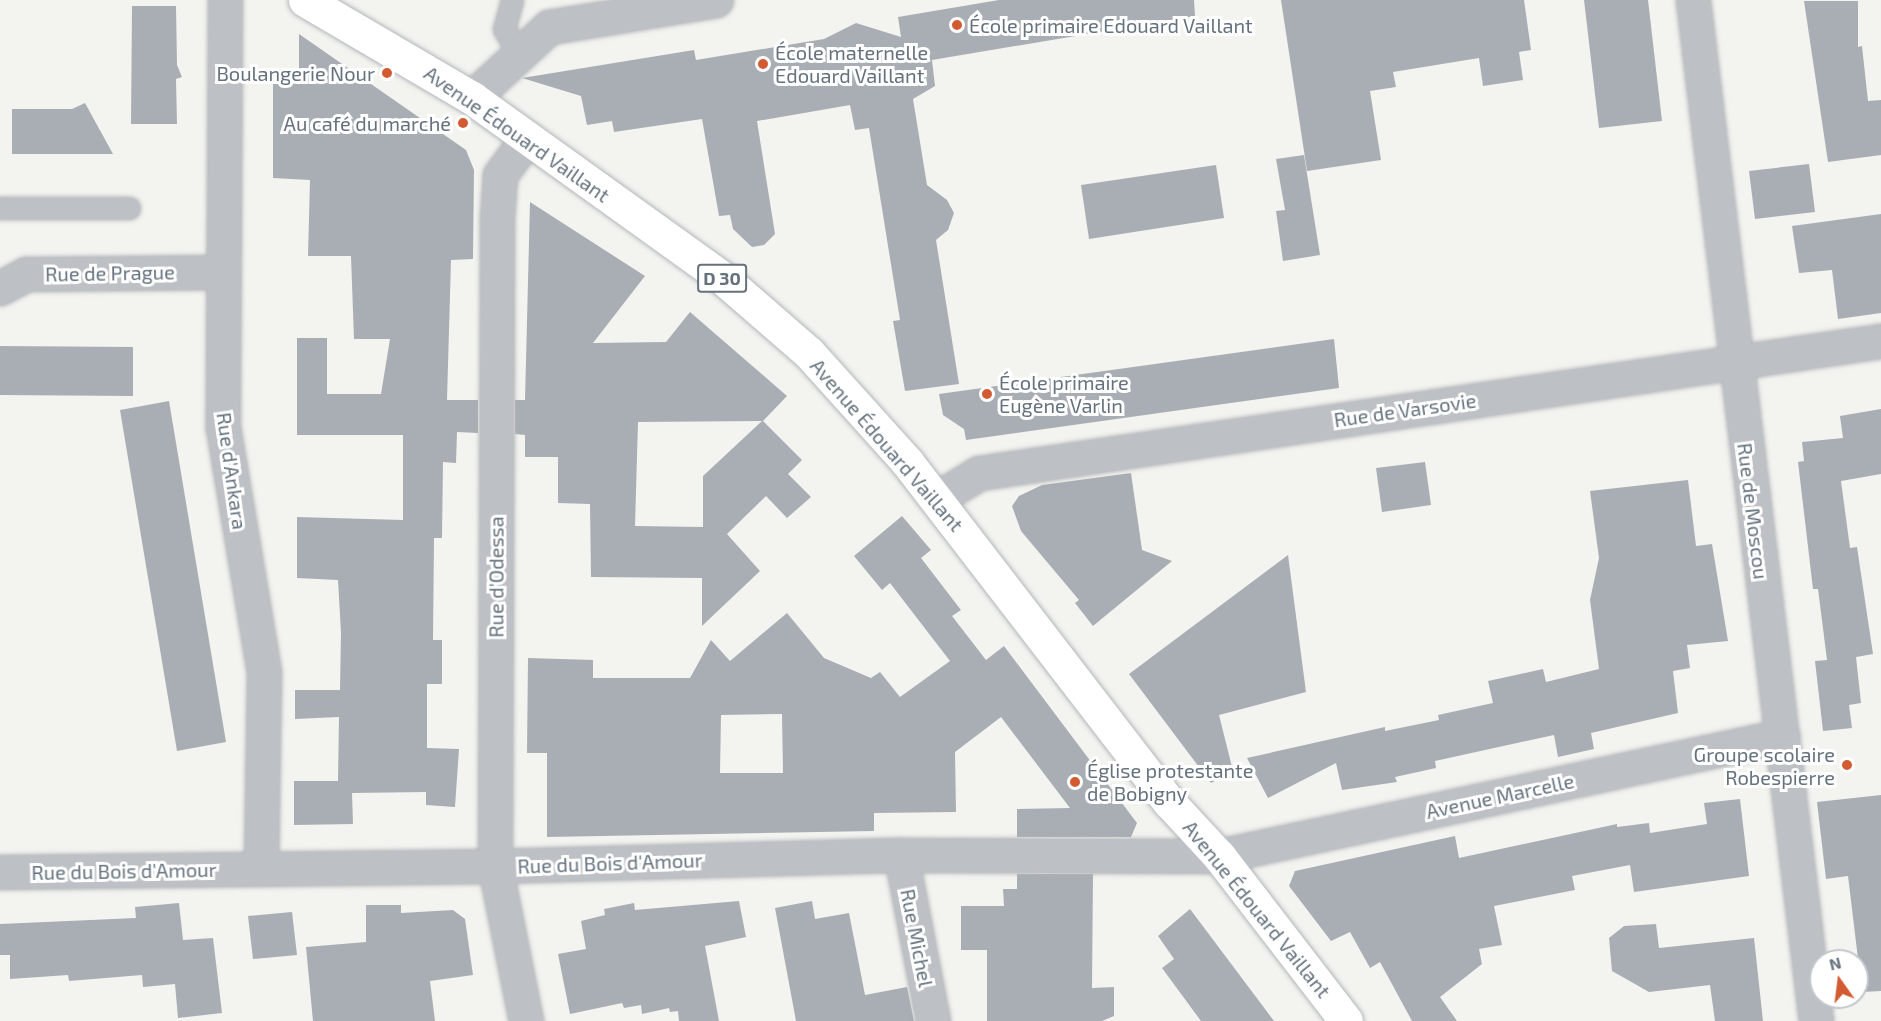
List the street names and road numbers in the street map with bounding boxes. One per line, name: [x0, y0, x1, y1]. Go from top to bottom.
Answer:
street label: Avenue Édouard Vaillant: [419, 61, 615, 207]
street label: Rue de Prague: [45, 260, 175, 286]
road number: D 30: [696, 263, 748, 293]
street label: Avenue Édouard Vaillant: [805, 354, 969, 536]
street label: Rue de Varsovie: [1332, 388, 1478, 432]
street label: Rue d'Ankara: [212, 411, 252, 531]
street label: Rue de Moscou: [1733, 442, 1773, 580]
street label: Rue d'Odessa: [484, 516, 508, 638]
street label: Avenue Marcelle: [1424, 769, 1576, 823]
street label: Avenue Édouard Vaillant: [1178, 815, 1336, 1003]
street label: Rue du Bois d'Amour: [517, 848, 703, 878]
street label: Rue du Bois d'Amour: [31, 857, 217, 885]
street label: Rue Michel: [896, 887, 938, 989]

